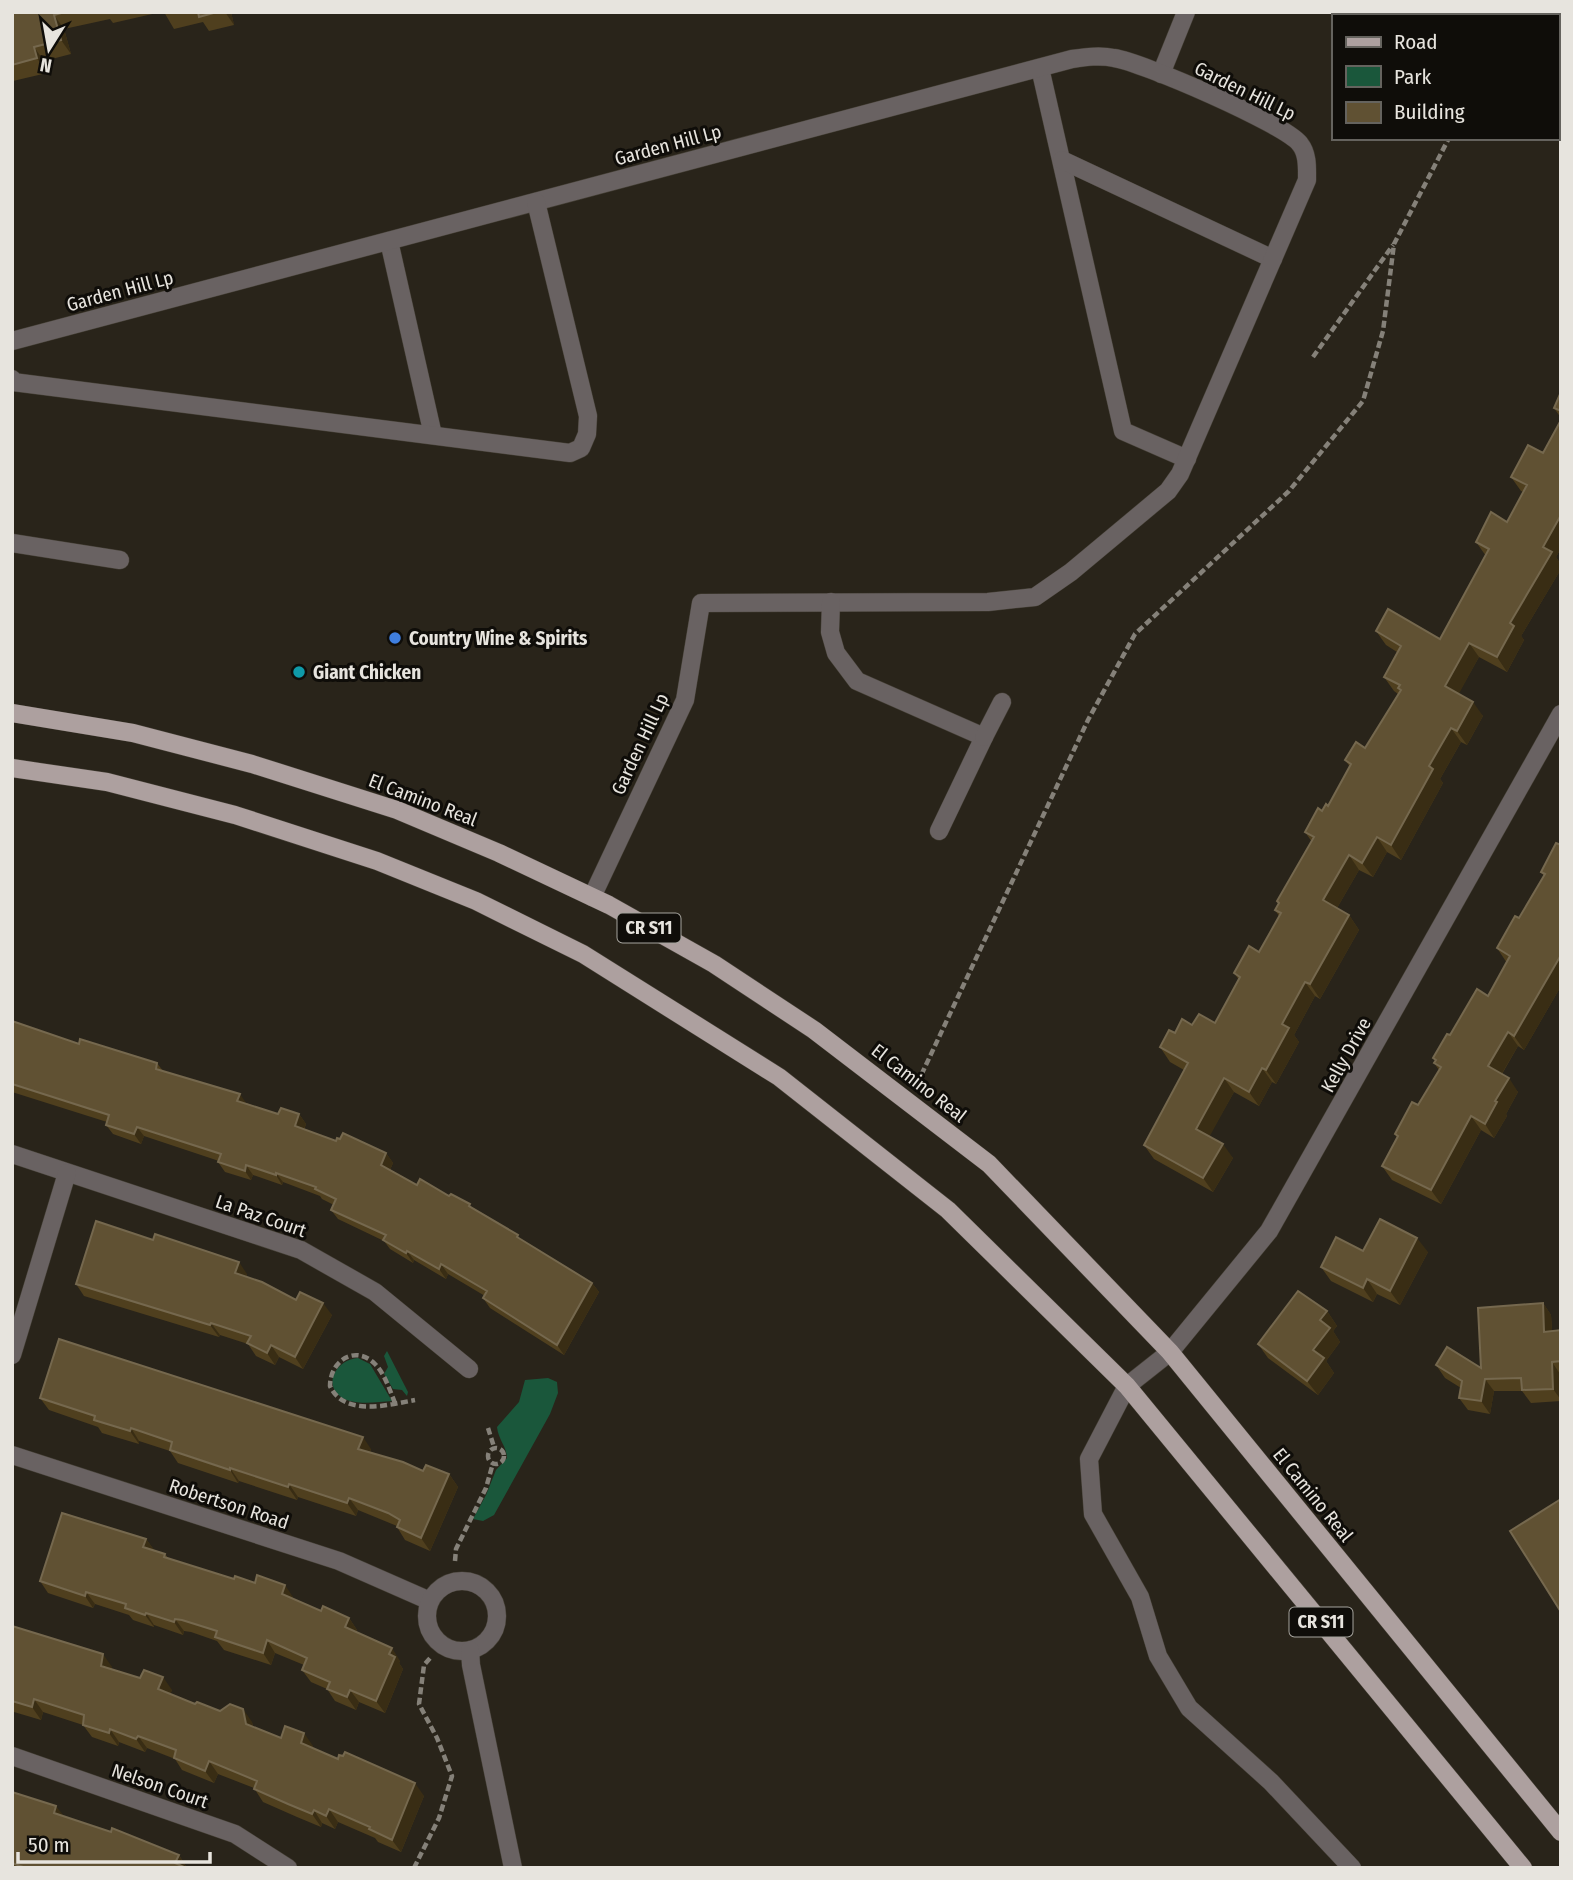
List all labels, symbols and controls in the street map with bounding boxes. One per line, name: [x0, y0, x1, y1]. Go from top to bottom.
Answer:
north arrow: [14, 14, 84, 84]
legend: [1332, 14, 1559, 140]
text: Road: [1394, 29, 1438, 55]
text: N: [38, 53, 54, 78]
street label: Garden Hill Lp: [1191, 57, 1299, 125]
text: Park: [1394, 64, 1432, 90]
text: Building: [1394, 99, 1465, 125]
street label: Garden Hill Lp: [612, 120, 724, 170]
street label: Garden Hill Lp: [64, 266, 176, 316]
place label: Country Wine & Spirits: [409, 627, 588, 650]
marker: Country Wine & Spirits: [387, 630, 403, 646]
place label: Giant Chicken: [313, 661, 421, 684]
marker: Giant Chicken: [291, 664, 307, 680]
street label: Garden Hill Lp: [606, 690, 674, 798]
street label: El Camino Real: [366, 769, 480, 831]
road number: CR S11: [618, 914, 680, 943]
street label: Kelly Drive: [1316, 1013, 1376, 1097]
street label: El Camino Real: [867, 1039, 971, 1127]
street label: La Paz Court: [213, 1190, 310, 1242]
street label: El Camino Real: [1268, 1443, 1358, 1547]
street label: Robertson Road: [166, 1474, 292, 1534]
road number: CR S11: [1290, 1608, 1352, 1637]
street label: Nelson Court: [109, 1759, 212, 1813]
scale bar: [18, 1820, 210, 1864]
text: 50 m: [28, 1832, 70, 1858]

